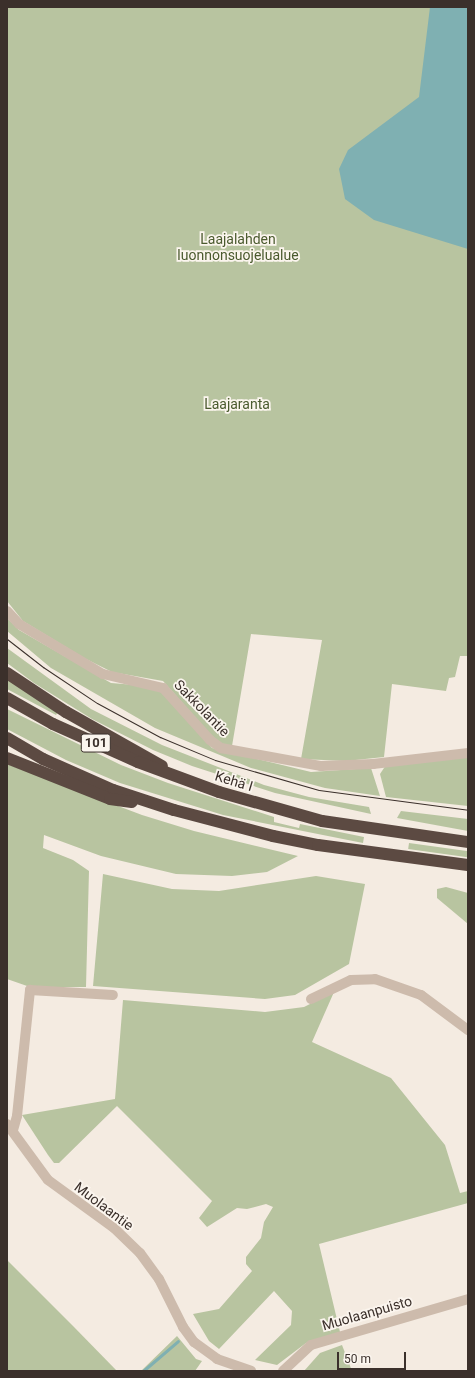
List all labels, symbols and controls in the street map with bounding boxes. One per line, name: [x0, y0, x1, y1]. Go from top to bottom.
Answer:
park label: Laajalahden luonnonsuojelualue: [177, 231, 299, 264]
park label: Laajaranta: [204, 396, 270, 412]
street label: Sakkolantie: [171, 676, 233, 740]
road number: 101: [80, 732, 112, 754]
street label: Kehä I: [213, 767, 255, 795]
street label: Muolaantie: [71, 1178, 137, 1234]
street label: Muolaanpuisto: [320, 1292, 414, 1334]
scale bar: [339, 1344, 408, 1370]
text: 50 m: [344, 1352, 371, 1366]

